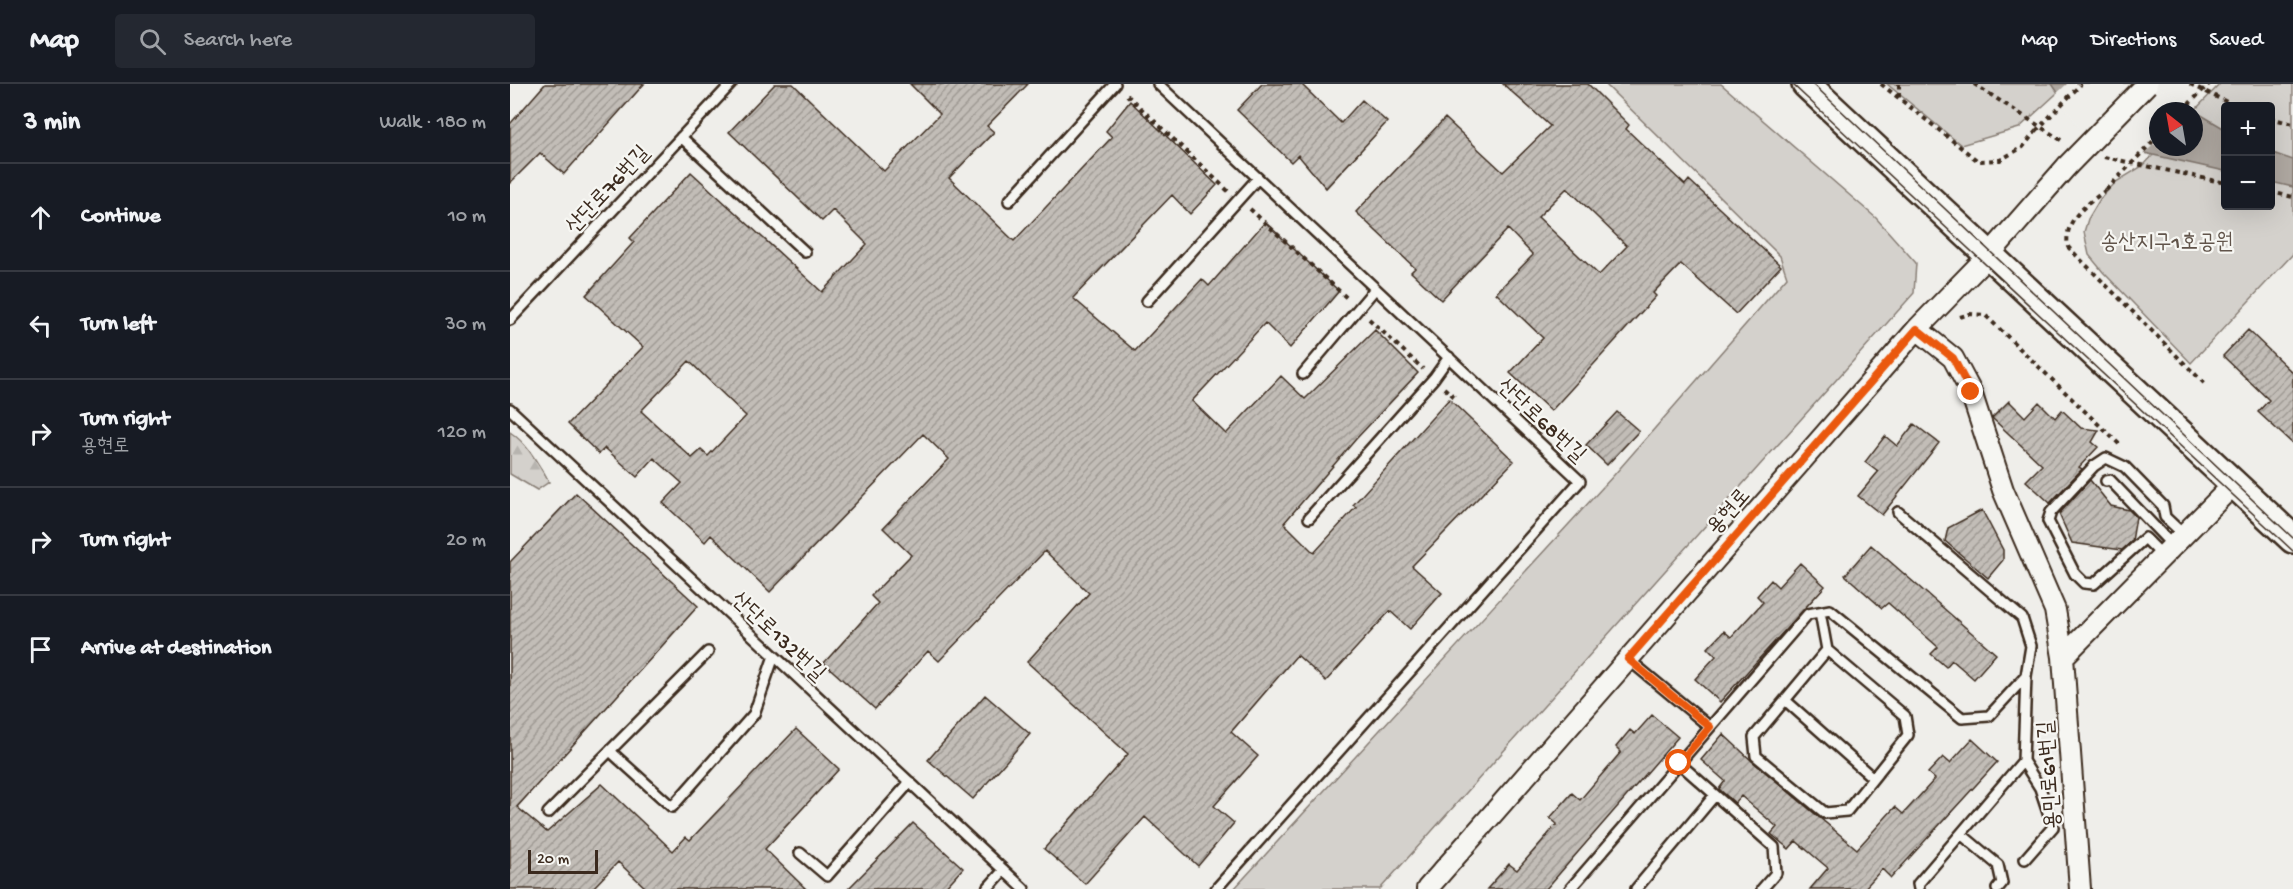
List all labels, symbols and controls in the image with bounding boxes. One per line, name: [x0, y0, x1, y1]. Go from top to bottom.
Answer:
search box: [115, 14, 535, 68]
text: Map: [30, 25, 79, 58]
icon: search: [136, 25, 169, 58]
text: Search here: [184, 28, 292, 54]
text: Map: [2021, 29, 2058, 54]
text: Directions: [2091, 29, 2176, 54]
text: Saved: [2209, 29, 2263, 54]
north arrow: [2149, 102, 2203, 156]
map controls: [2221, 102, 2275, 210]
button: +: [2221, 102, 2275, 156]
text: 3 min: [24, 108, 80, 139]
text: Walk · 180 m: [379, 112, 486, 135]
street label: 산단로76번길: [562, 141, 657, 240]
button: −: [2221, 156, 2275, 210]
icon: ahead: [24, 201, 57, 234]
text: Continue: [81, 204, 161, 230]
text: 10 m: [448, 206, 486, 229]
park label: 송산지구1호공원: [2101, 231, 2233, 257]
icon: left: [24, 309, 57, 342]
text: Turn left: [81, 312, 155, 338]
text: 30 m: [445, 314, 486, 337]
street label: 산단로68번길: [1491, 374, 1590, 470]
route end: [1957, 378, 1983, 404]
text: Turn right: [81, 407, 169, 433]
icon: right: [24, 417, 57, 450]
text: 120 m: [438, 422, 486, 445]
text: 용현로: [81, 436, 129, 459]
street label: 용현로: [1703, 484, 1757, 541]
icon: right: [24, 525, 57, 558]
text: Turn right: [81, 528, 169, 554]
text: 20 m: [446, 530, 486, 553]
street label: 산단로132번길: [725, 588, 830, 688]
icon: arrive: [24, 633, 57, 666]
text: Arrive at destination: [81, 636, 271, 662]
street label: 용민로61번길: [2034, 719, 2068, 830]
route start: [1665, 749, 1691, 775]
scale bar: [528, 847, 598, 874]
text: 20 m: [537, 851, 569, 870]

